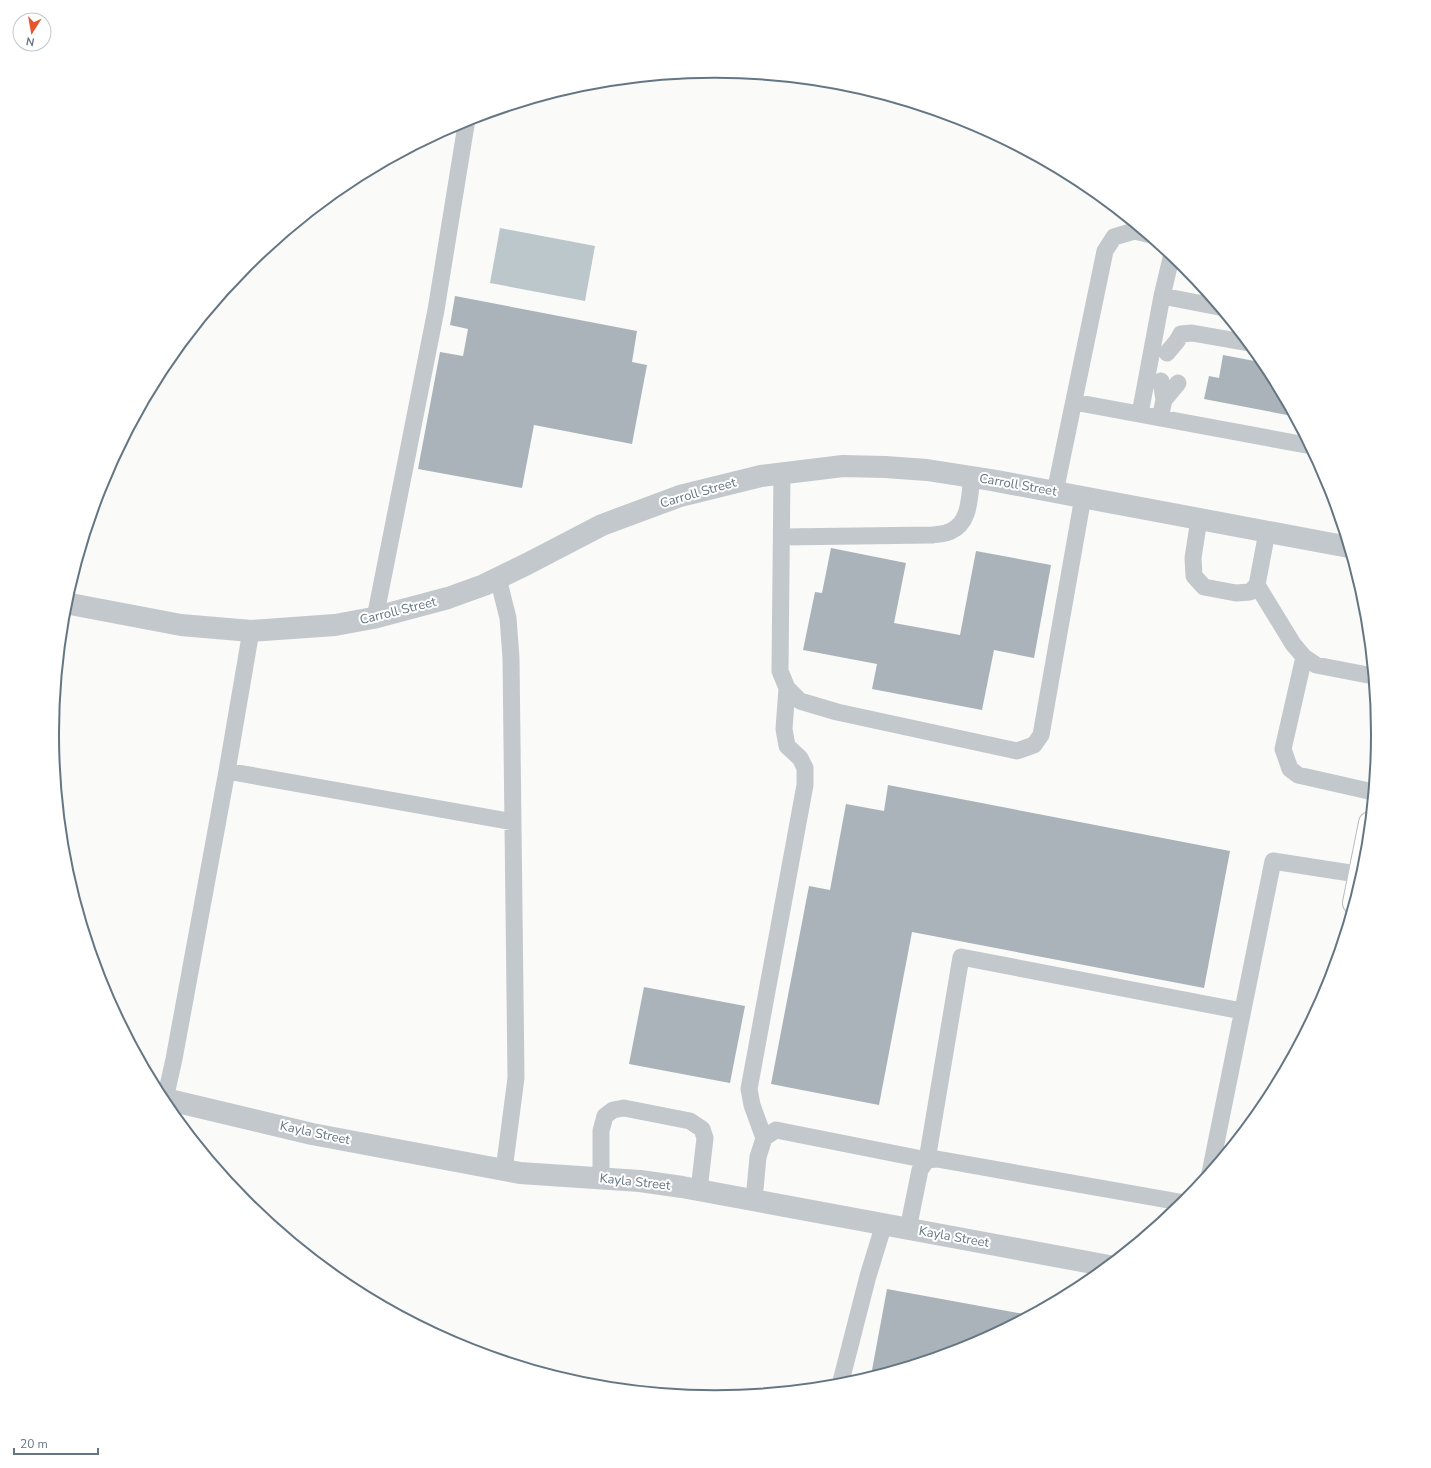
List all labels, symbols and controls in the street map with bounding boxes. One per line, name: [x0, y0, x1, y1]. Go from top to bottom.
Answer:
north arrow: [12, 12, 52, 52]
text: N: [25, 33, 36, 49]
street label: Carroll Street: [978, 469, 1059, 501]
street label: Carroll Street: [658, 473, 739, 512]
street label: Carroll Street: [358, 593, 439, 629]
street label: Kayla Street: [278, 1117, 352, 1149]
street label: Kayla Street: [599, 1169, 672, 1195]
street label: Kayla Street: [917, 1222, 991, 1252]
scale bar: [14, 1430, 98, 1456]
text: 20 m: [20, 1436, 48, 1452]

